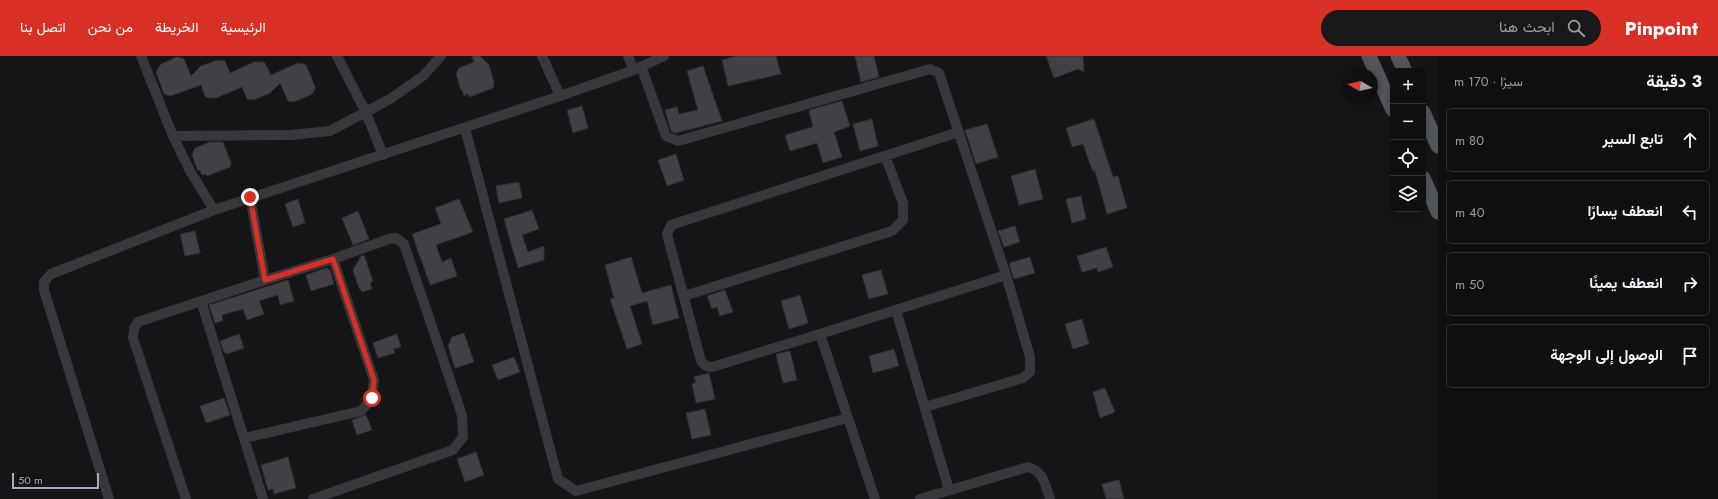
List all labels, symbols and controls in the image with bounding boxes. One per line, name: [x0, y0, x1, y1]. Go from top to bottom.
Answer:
search box: [1321, 10, 1601, 46]
text: Pinpoint: [1625, 15, 1698, 42]
text: ابحث هنا: [1499, 16, 1555, 38]
text: اتصل بنا: [20, 17, 66, 37]
text: من نحن: [88, 17, 133, 37]
text: الخريطة: [155, 17, 198, 37]
text: الرئيسية: [220, 17, 266, 37]
icon: search: [1565, 17, 1587, 39]
north arrow: [1342, 68, 1378, 104]
map controls: [1390, 68, 1426, 212]
button: +: [1390, 68, 1426, 104]
text: 3 دقيقة: [1646, 69, 1702, 93]
text: سيرًا · 170 m: [1454, 72, 1523, 91]
button: −: [1390, 104, 1426, 140]
text: تابع السير: [1603, 128, 1663, 150]
icon: ahead: [1679, 129, 1701, 151]
text: 80 m: [1455, 131, 1484, 150]
button: locate: [1390, 140, 1426, 176]
button: layers: [1390, 176, 1426, 212]
route end: [241, 188, 259, 206]
text: انعطف يسارًا: [1588, 200, 1663, 222]
icon: left: [1679, 201, 1701, 223]
text: 40 m: [1455, 203, 1484, 222]
text: انعطف يمينًا: [1589, 272, 1663, 294]
icon: right: [1679, 273, 1701, 295]
text: 50 m: [1455, 275, 1484, 294]
text: الوصول إلى الوجهة: [1550, 344, 1663, 366]
icon: arrive: [1679, 345, 1701, 367]
route start: [363, 389, 381, 407]
scale bar: [12, 471, 99, 490]
text: 50 m: [18, 472, 43, 488]

